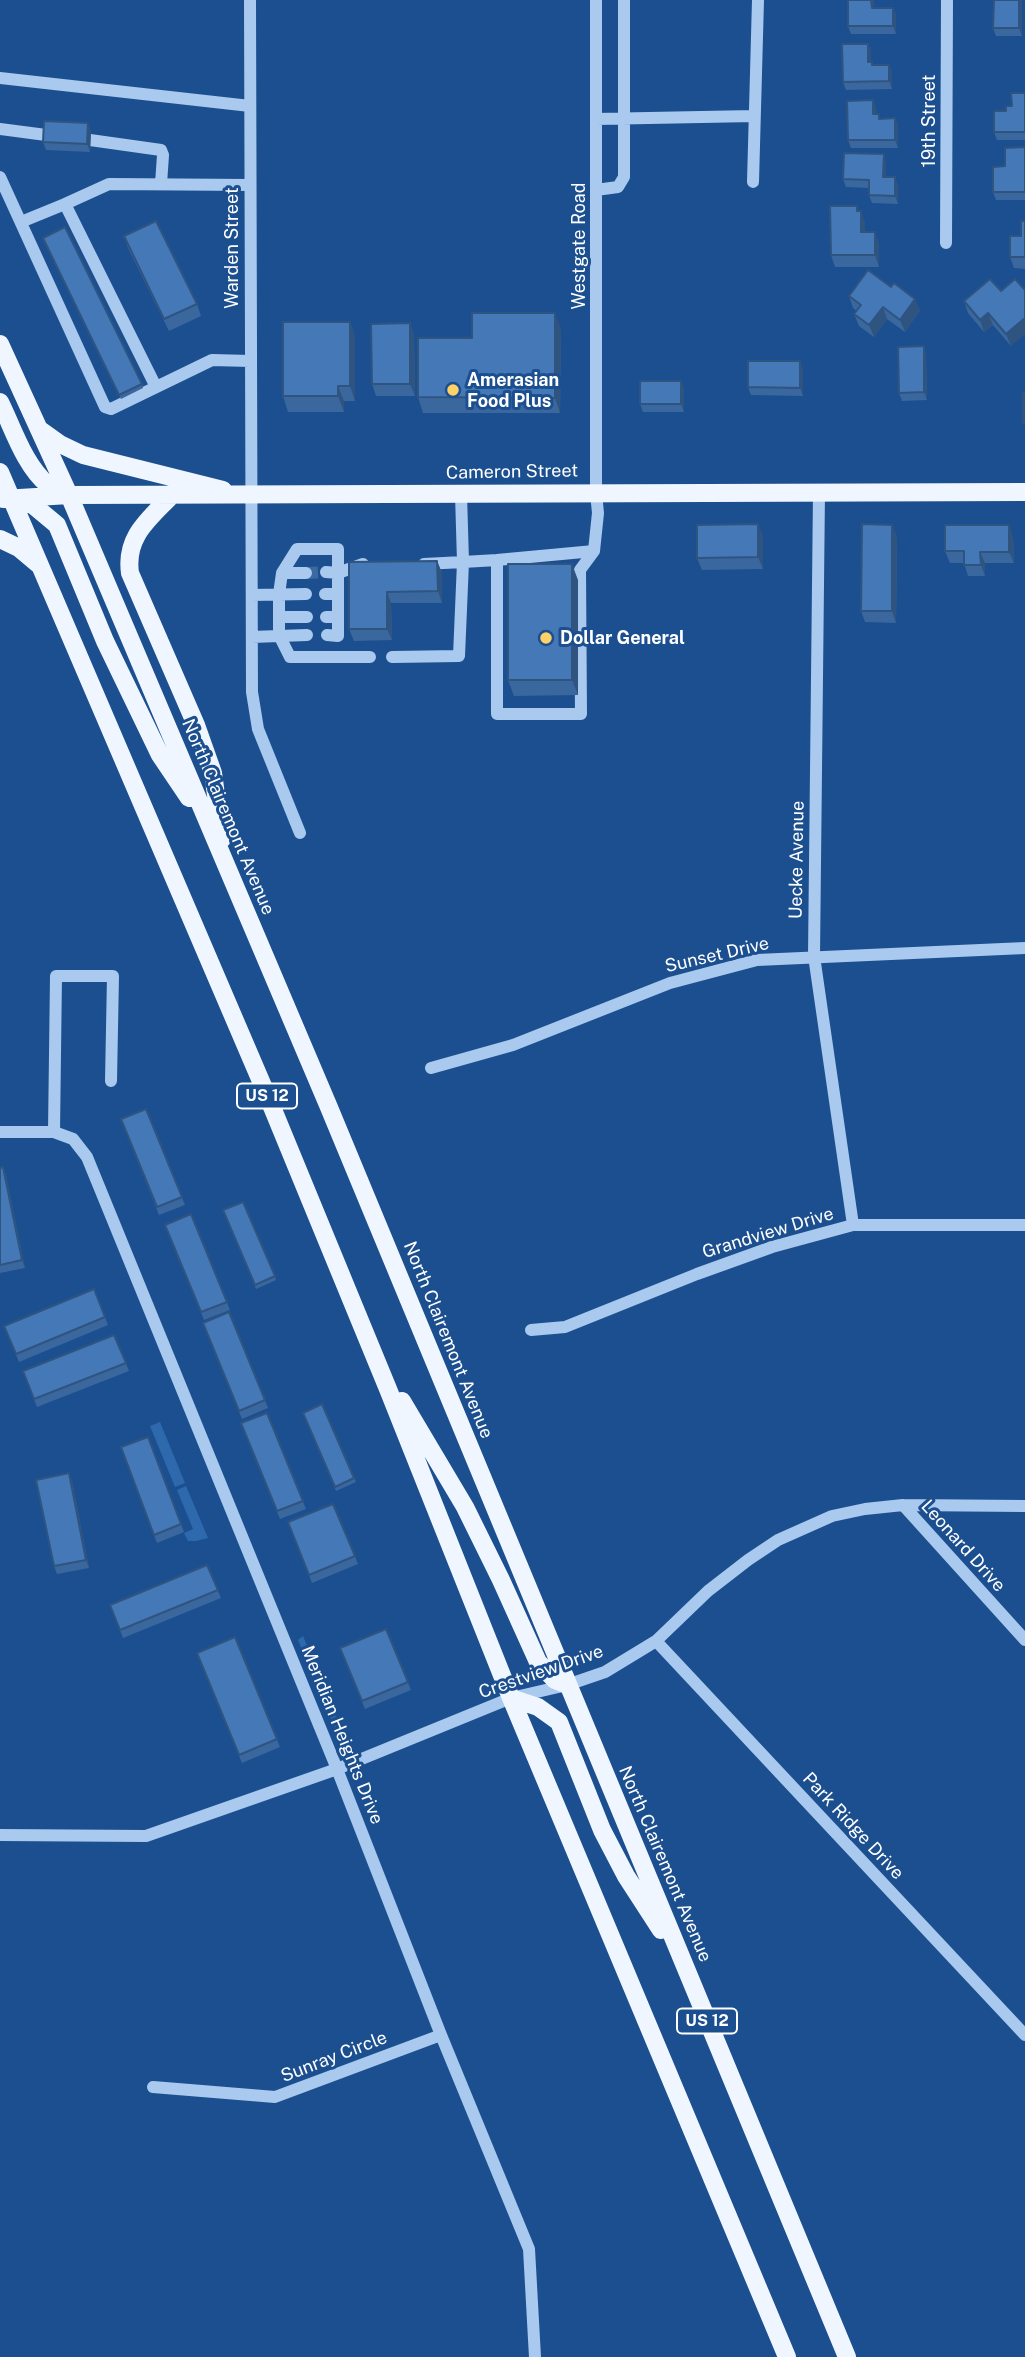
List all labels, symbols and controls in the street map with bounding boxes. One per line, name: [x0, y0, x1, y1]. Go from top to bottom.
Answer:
street label: 19th Street: [918, 75, 940, 167]
street label: Westgate Road: [568, 182, 590, 310]
street label: Warden Street: [221, 187, 243, 309]
place label: Amerasian Food Plus: [467, 369, 559, 412]
marker: Amerasian Food Plus: [445, 382, 461, 398]
street label: Cameron Street: [446, 460, 578, 484]
place label: Dollar General: [560, 627, 685, 649]
marker: Dollar General: [538, 630, 554, 646]
street label: North Clairemont Avenue: [177, 716, 279, 918]
street label: Uecke Avenue: [785, 801, 809, 919]
street label: Sunset Drive: [663, 933, 771, 977]
road number: US 12: [237, 1084, 297, 1108]
street label: Grandview Drive: [700, 1203, 836, 1263]
street label: North Clairemont Avenue: [399, 1238, 497, 1442]
street label: Leonard Drive: [916, 1496, 1010, 1596]
street label: Crestview Drive: [476, 1641, 606, 1703]
street label: Meridian Heights Drive: [296, 1643, 388, 1827]
street label: North Clairemont Avenue: [614, 1763, 716, 1965]
street label: Park Ridge Drive: [798, 1768, 908, 1884]
road number: US 12: [677, 2008, 737, 2034]
street label: Sunray Circle: [278, 2027, 390, 2087]

